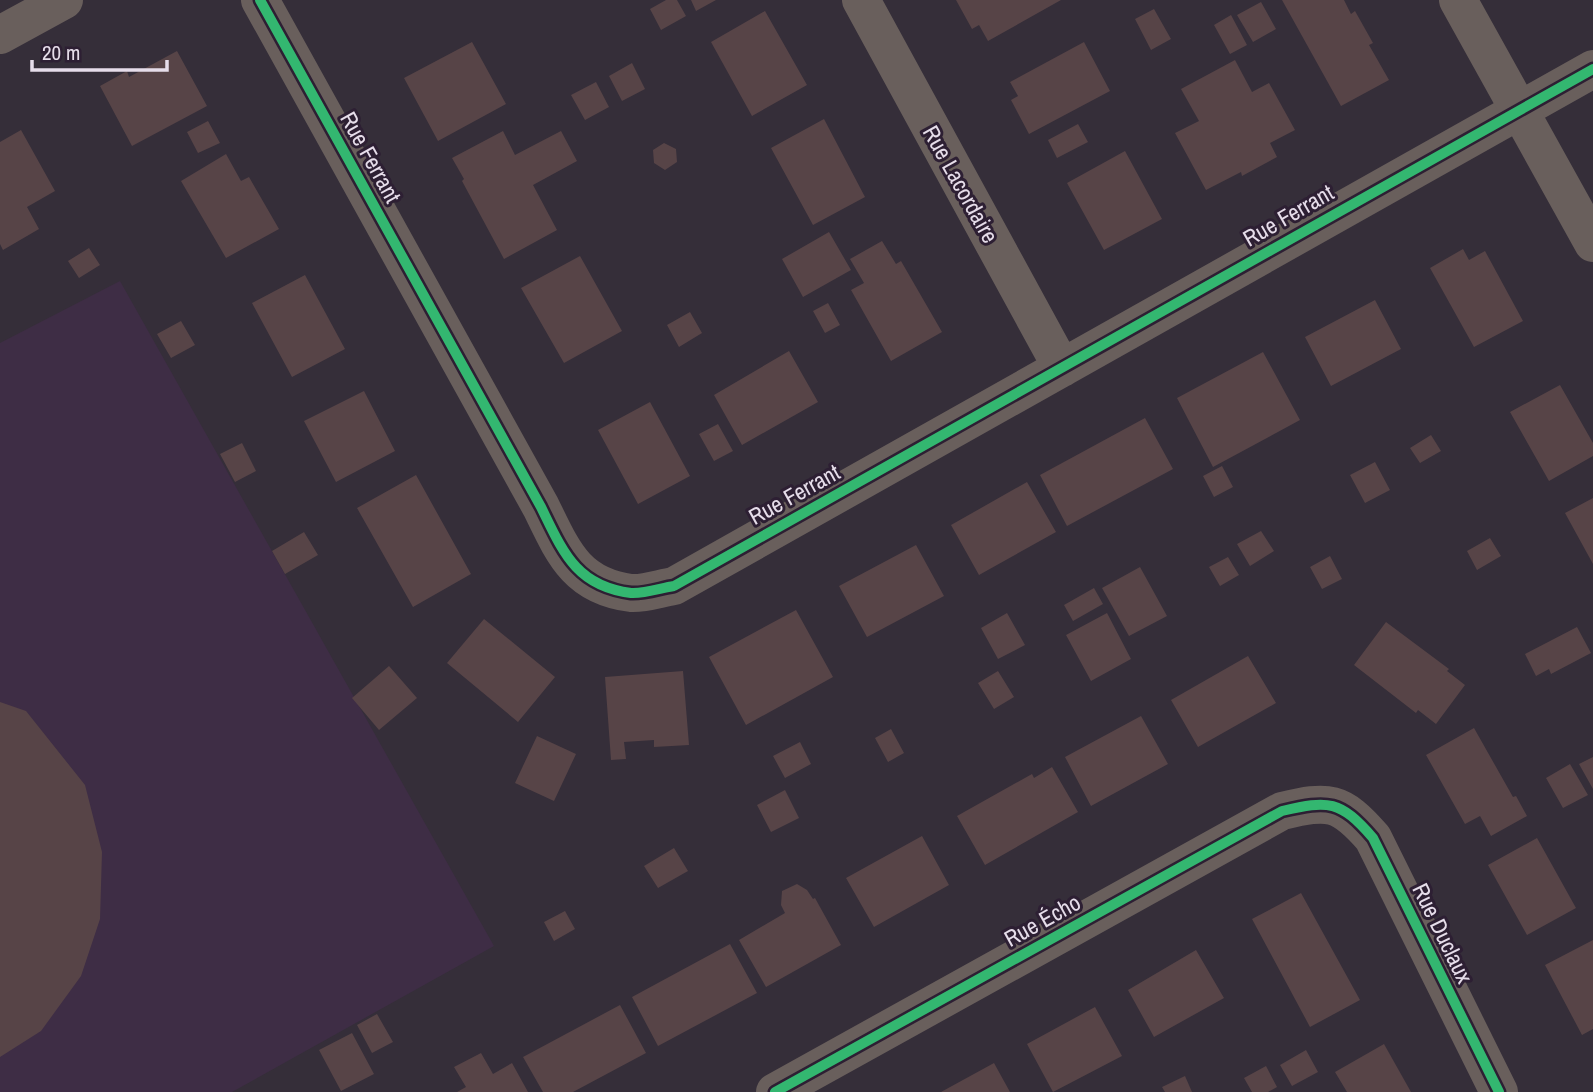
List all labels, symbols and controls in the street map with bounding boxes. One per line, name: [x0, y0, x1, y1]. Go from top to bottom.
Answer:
scale bar: [32, 28, 166, 72]
text: 20 m: [42, 38, 80, 67]
street label: Rue Ferrant: [333, 106, 409, 208]
street label: Rue Lacordaire: [916, 120, 1006, 248]
street label: Rue Ferrant: [1237, 177, 1339, 253]
street label: Rue Ferrant: [743, 456, 845, 532]
street label: Rue Duclaux: [1405, 878, 1481, 989]
street label: Rue Écho: [998, 886, 1086, 954]

